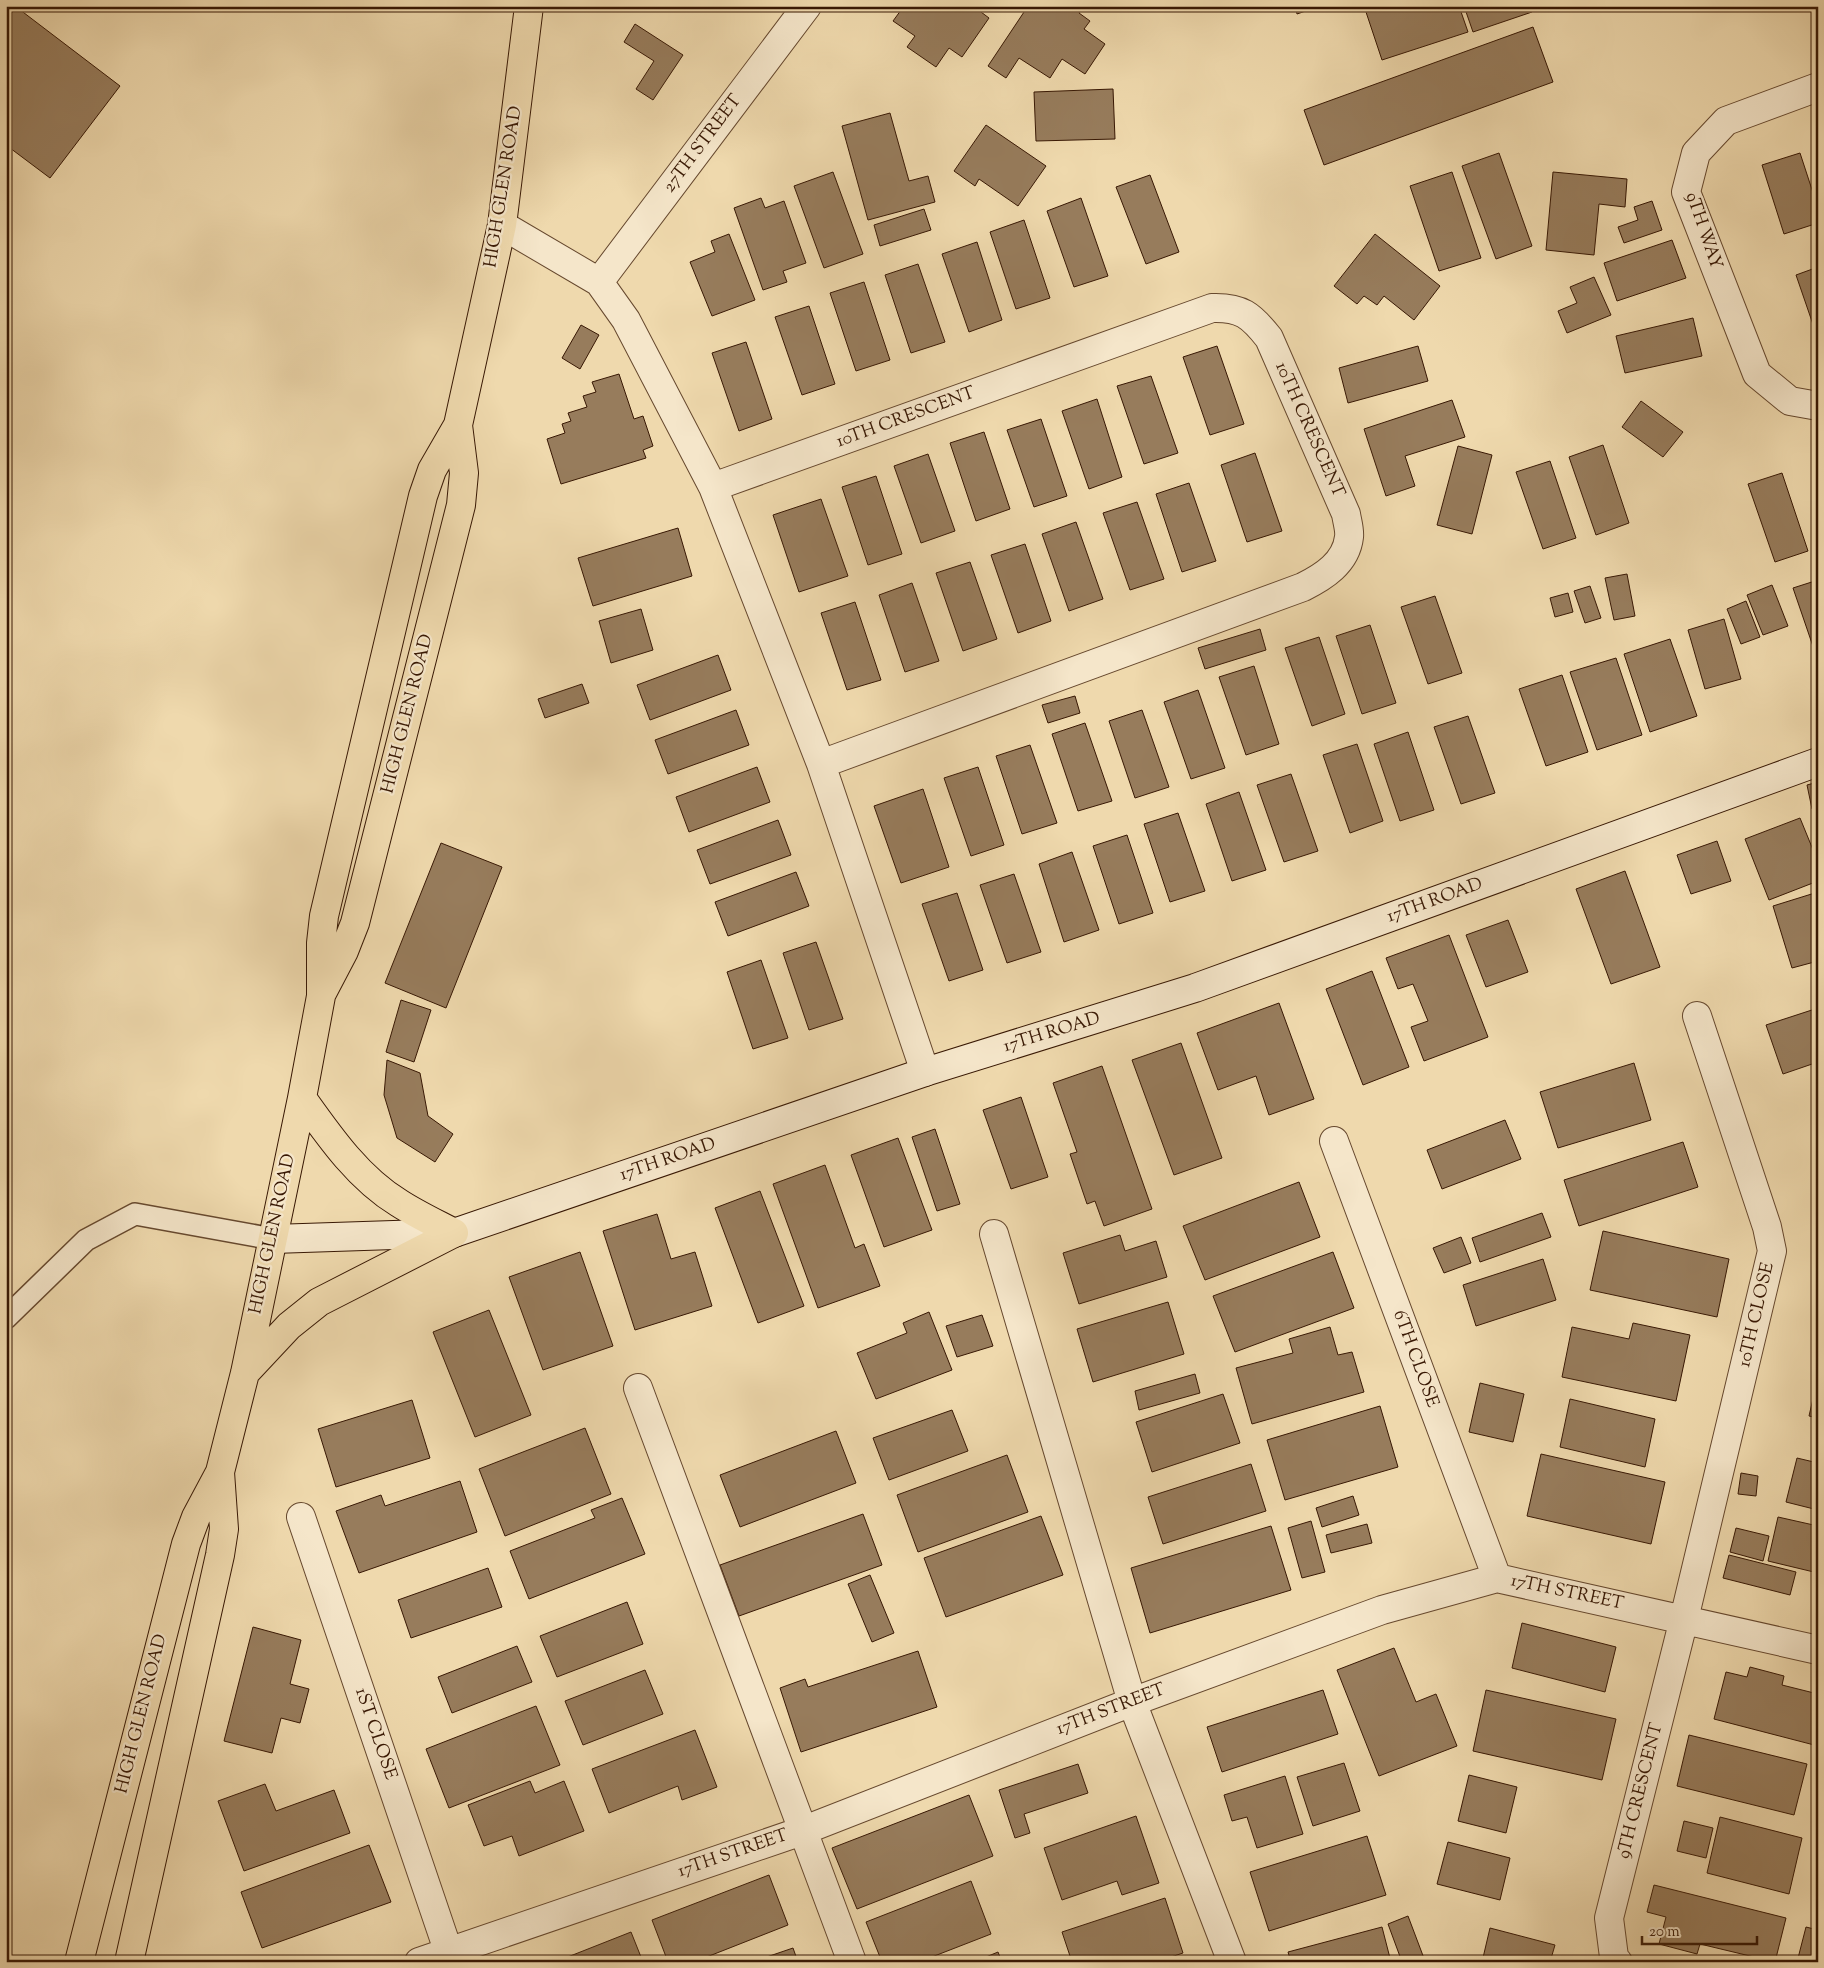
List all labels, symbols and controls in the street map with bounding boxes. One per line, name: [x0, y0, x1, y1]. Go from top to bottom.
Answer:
street label: 27TH STREET: [657, 89, 749, 199]
street label: HIGH GLEN ROAD: [478, 104, 530, 270]
street label: 9TH WAY: [1678, 189, 1728, 273]
street label: 10TH CRESCENT: [1267, 358, 1351, 502]
street label: 10TH CRESCENT: [833, 381, 979, 455]
street label: HIGH GLEN ROAD: [376, 632, 440, 796]
street label: 17TH ROAD: [1384, 872, 1486, 930]
street label: 17TH ROAD: [1000, 1006, 1104, 1060]
street label: 17TH ROAD: [616, 1131, 720, 1189]
street label: HIGH GLEN ROAD: [243, 1151, 303, 1317]
street label: 10TH CLOSE: [1732, 1260, 1782, 1370]
street label: 6TH CLOSE: [1385, 1307, 1445, 1411]
street label: 17TH STREET: [1508, 1568, 1626, 1618]
street label: HIGH GLEN ROAD: [110, 1632, 174, 1796]
street label: 17TH STREET: [1053, 1677, 1170, 1743]
street label: 1ST CLOSE: [347, 1685, 403, 1784]
street label: 9TH CRESCENT: [1612, 1720, 1671, 1862]
street label: 17TH STREET: [674, 1823, 792, 1885]
scale bar: [1642, 1913, 1756, 1945]
text: 20 m: [1649, 1922, 1680, 1943]

